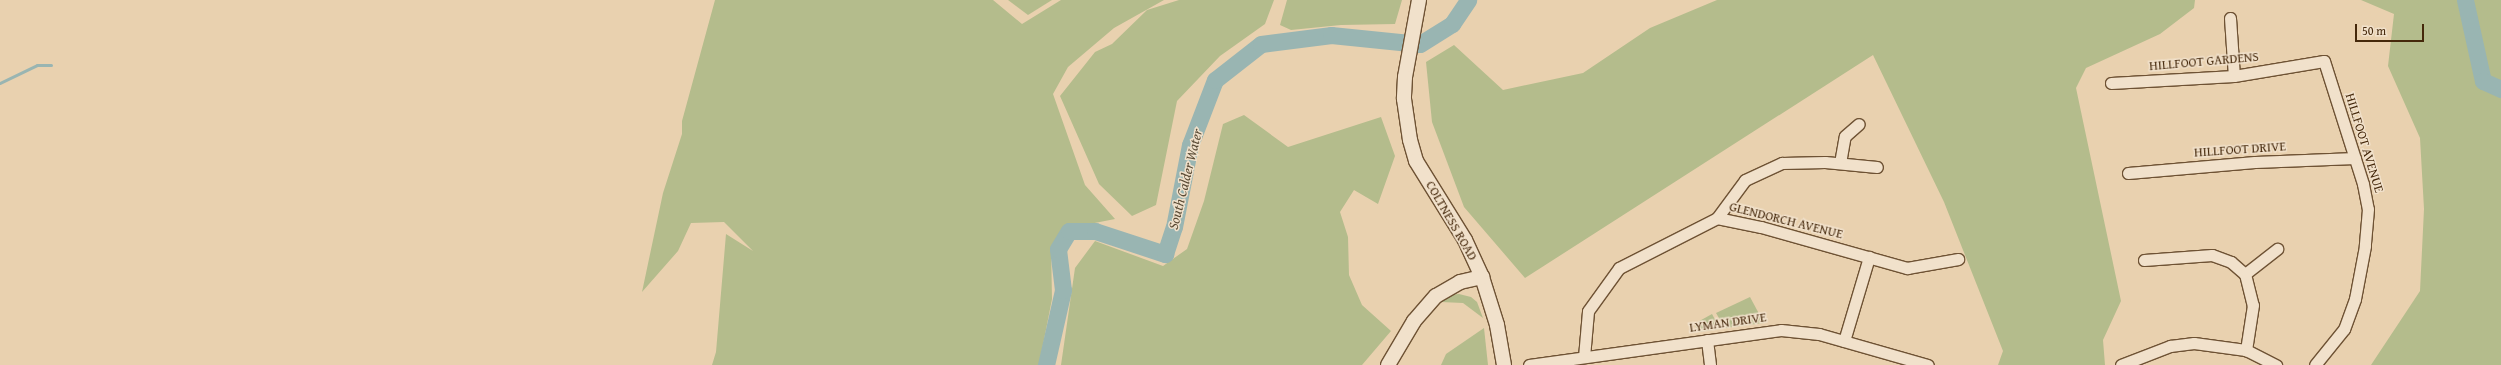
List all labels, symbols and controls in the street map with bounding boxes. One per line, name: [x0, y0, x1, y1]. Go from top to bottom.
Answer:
scale bar: [2357, 16, 2426, 42]
text: 50 m: [2362, 22, 2386, 39]
street label: HILLFOOT GARDENS: [2149, 49, 2259, 75]
street label: HILLFOOT AVENUE: [2341, 91, 2387, 195]
water label: South Calder Water: [1164, 127, 1206, 231]
street label: HILLFOOT DRIVE: [2194, 139, 2286, 161]
street label: COLTNESS ROAD: [1422, 178, 1480, 264]
street label: GLENDORCH AVENUE: [1728, 199, 1844, 243]
street label: LYMAN DRIVE: [1688, 310, 1768, 336]

